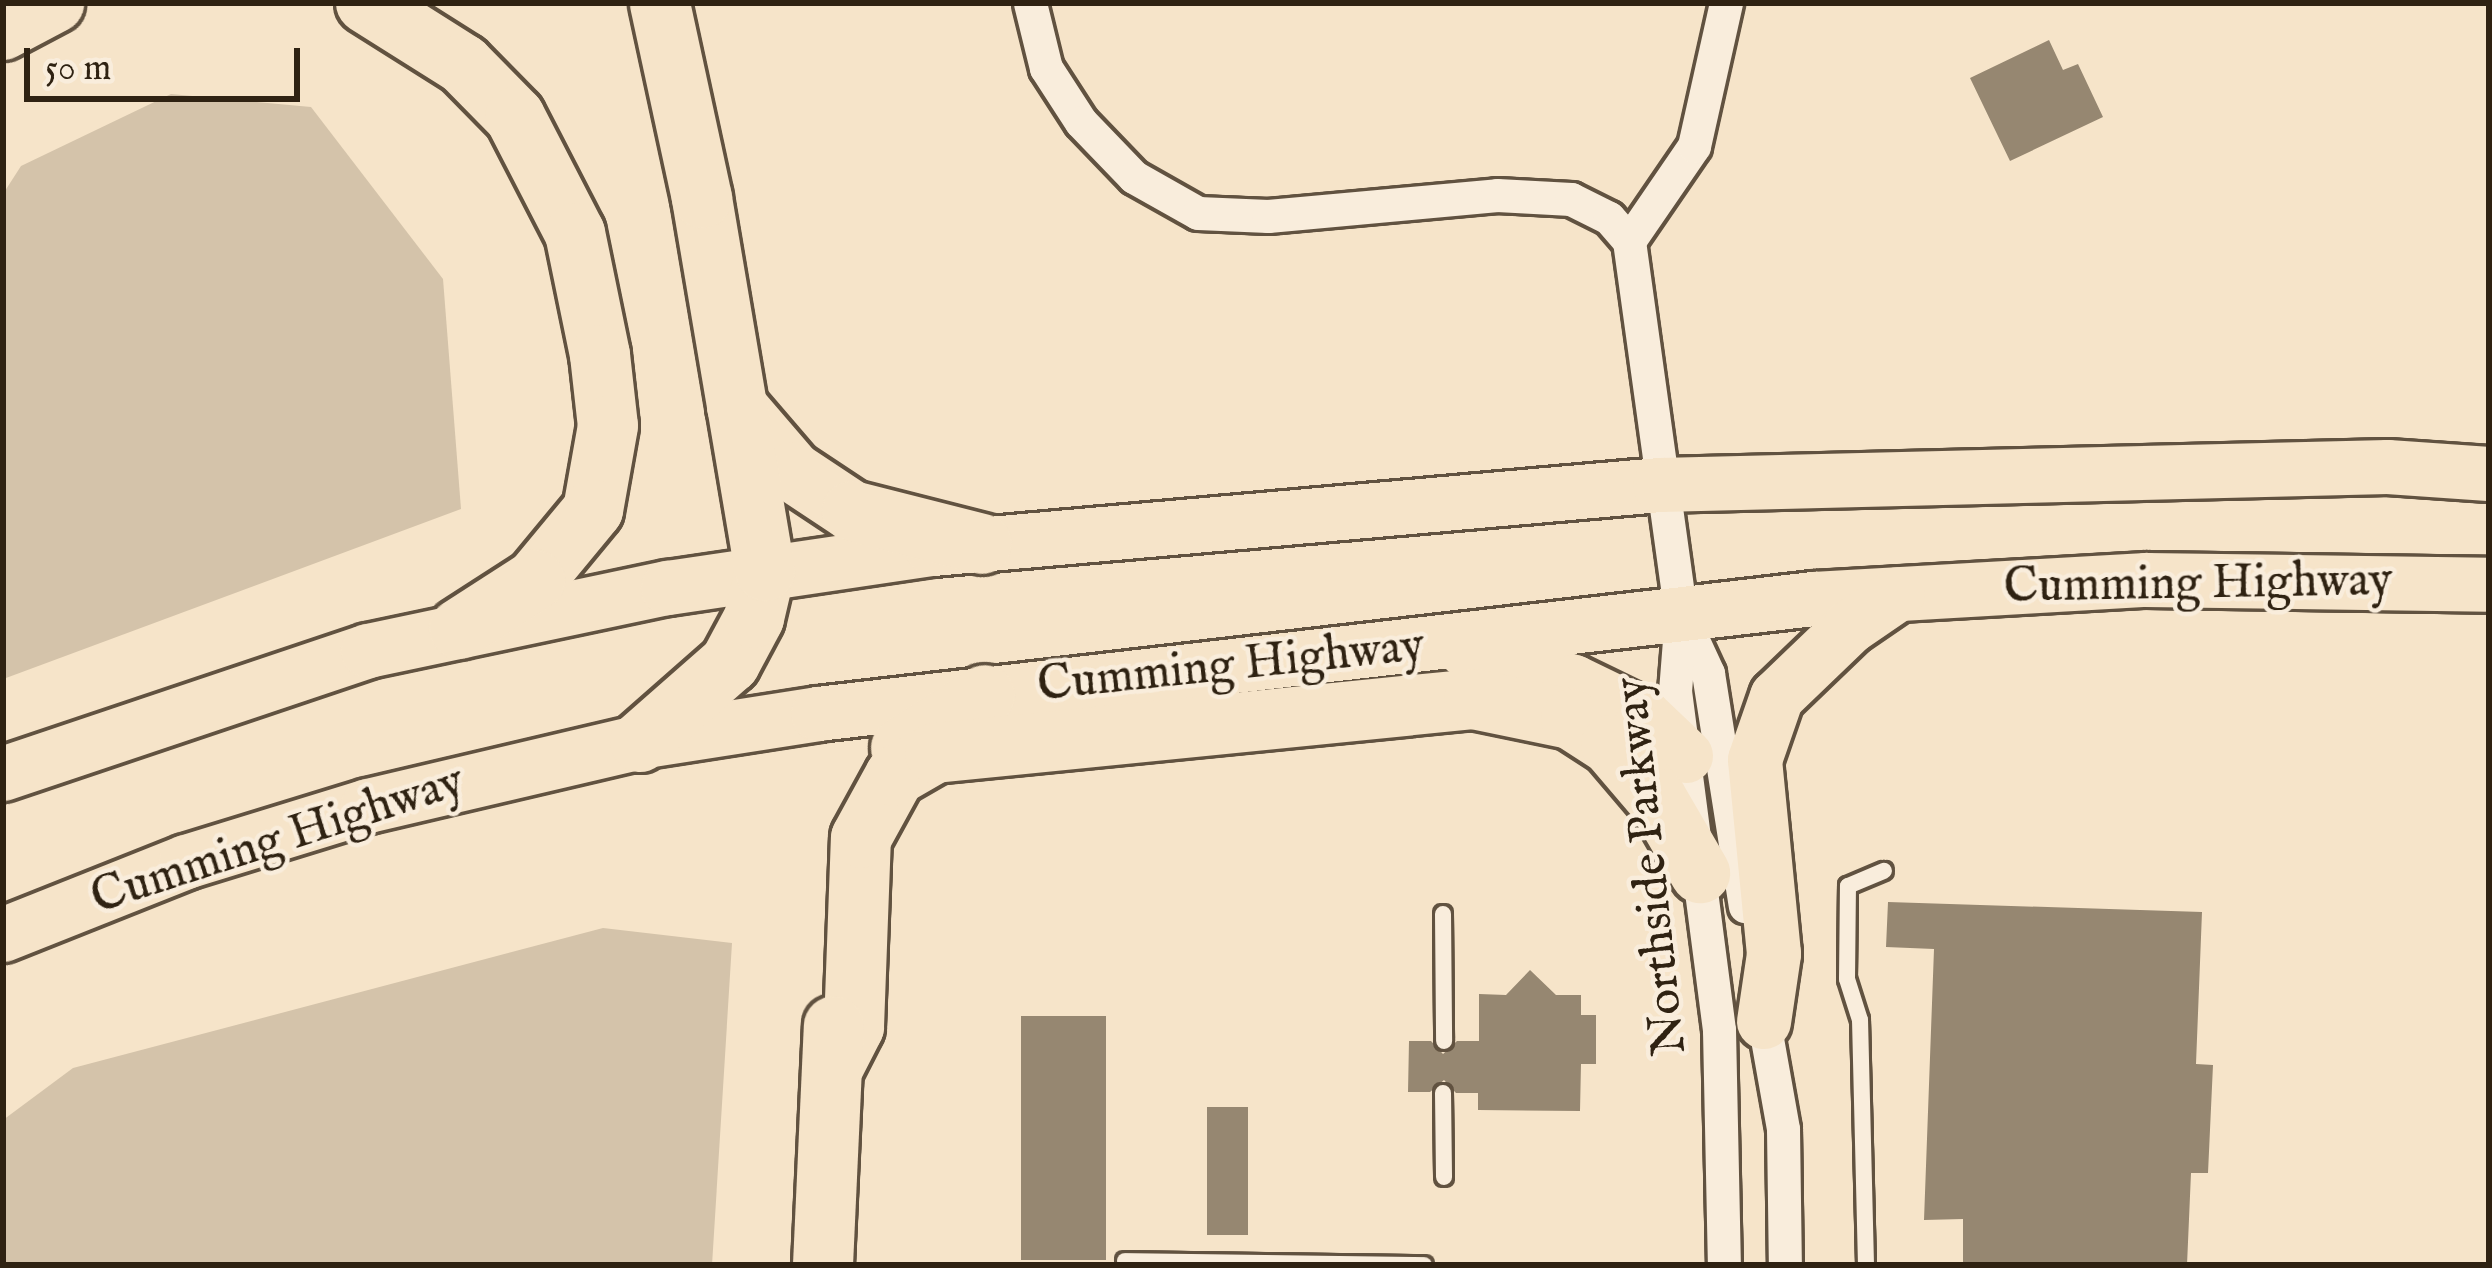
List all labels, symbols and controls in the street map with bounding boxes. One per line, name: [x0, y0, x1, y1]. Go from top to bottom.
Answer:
scale bar: [30, 24, 306, 98]
text: 50 m: [45, 46, 111, 92]
street label: Cumming Highway: [2003, 553, 2393, 617]
street label: Cumming Highway: [1035, 618, 1427, 716]
street label: Northside Parkway: [1604, 674, 1700, 1058]
street label: Cumming Highway: [84, 754, 472, 928]

